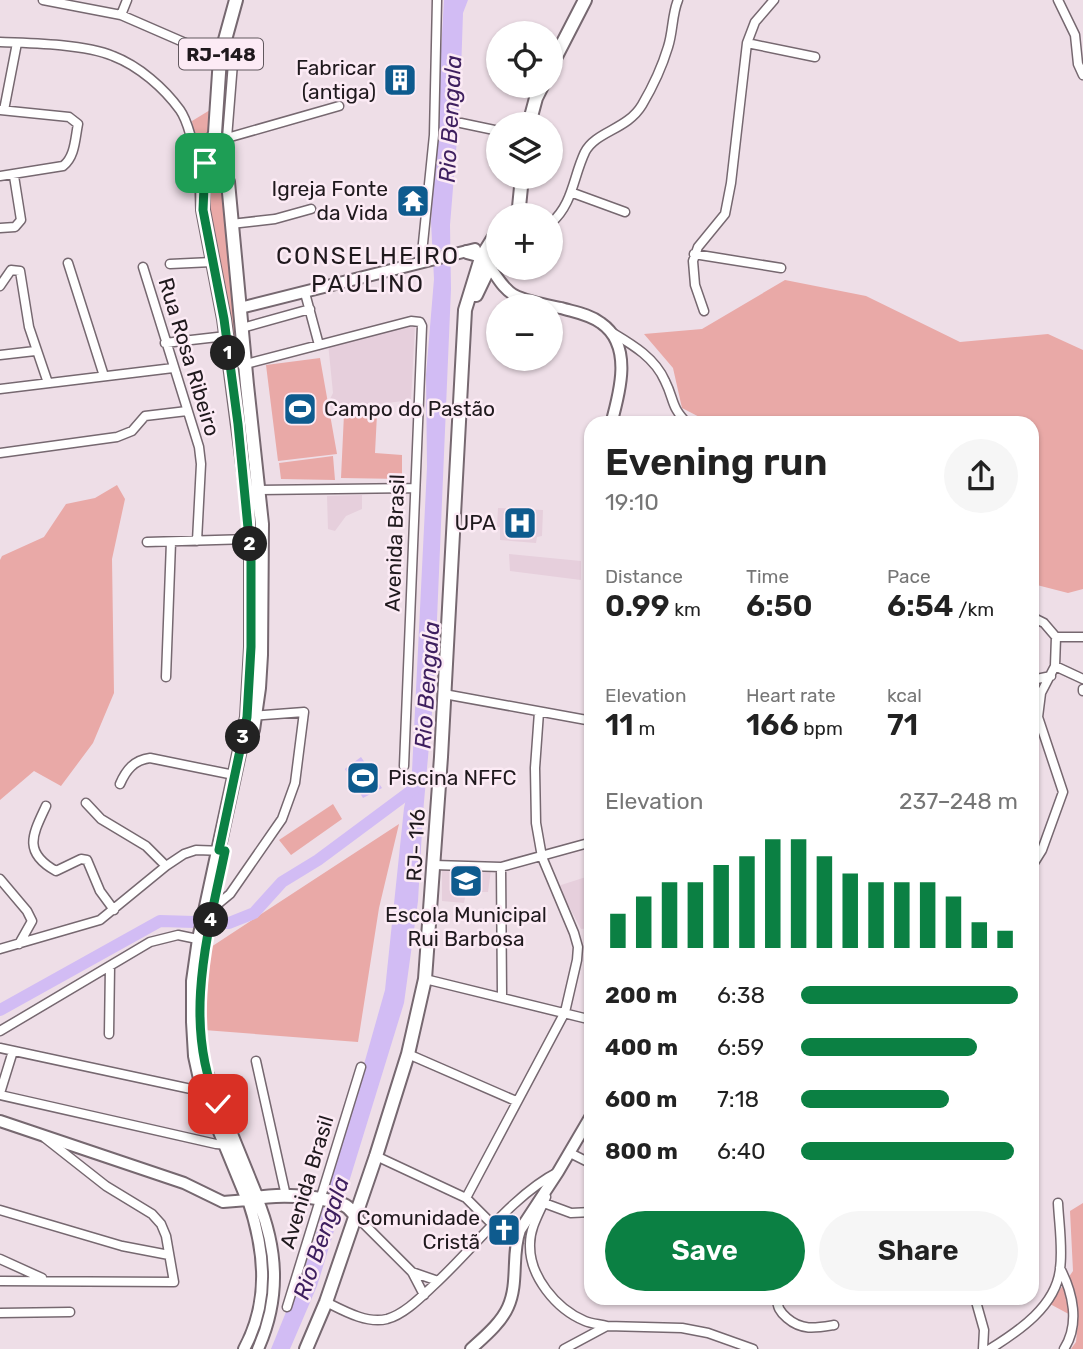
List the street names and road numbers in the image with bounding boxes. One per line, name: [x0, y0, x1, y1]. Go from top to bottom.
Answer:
road number: RJ-148: [179, 38, 263, 70]
street label: Rua Rosa Ribeiro: [154, 275, 225, 439]
street label: Avenida Brasil: [380, 474, 409, 612]
street label: RJ- 116: [401, 808, 430, 882]
street label: Avenida Brasil: [274, 1112, 339, 1251]

